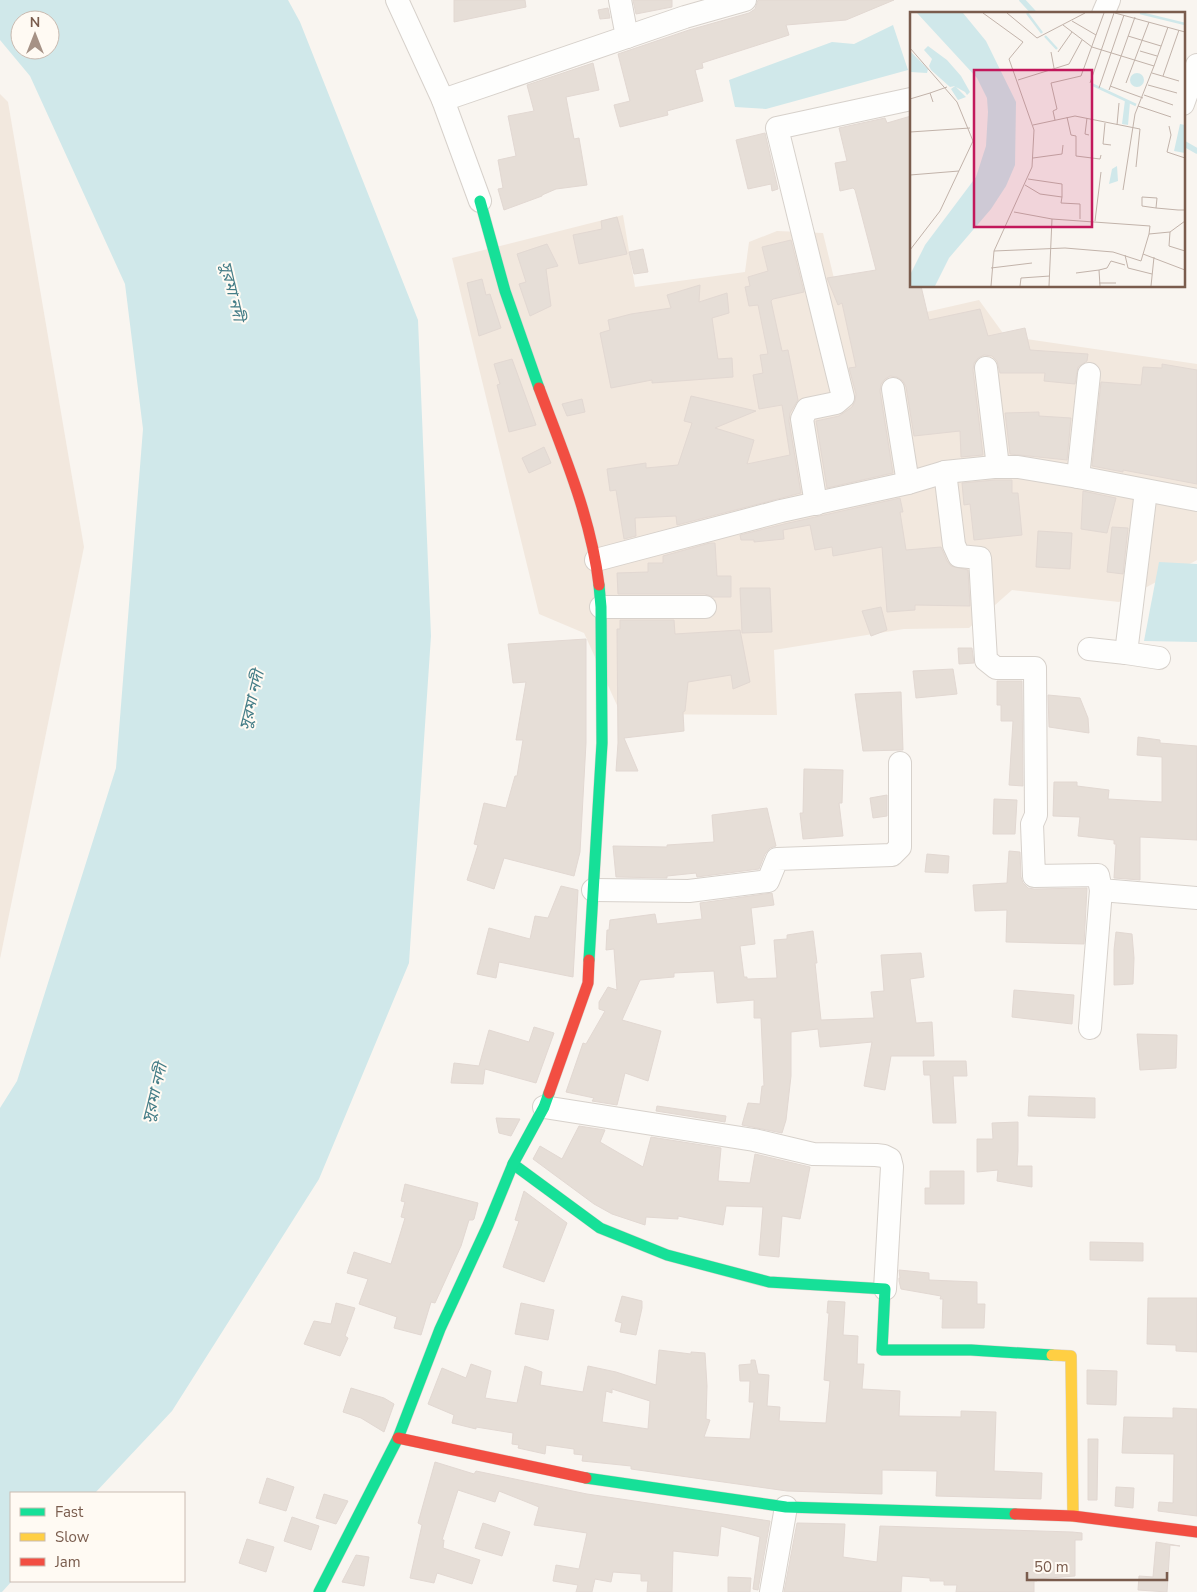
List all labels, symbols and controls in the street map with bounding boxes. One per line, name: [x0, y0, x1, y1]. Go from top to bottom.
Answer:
north arrow: [10, 10, 60, 60]
inset map: [910, 12, 1184, 288]
text: N: [30, 13, 40, 32]
water label: সুরমা নদী: [215, 259, 250, 326]
water label: সুরমা নদী: [234, 666, 271, 732]
water label: সুরমা নদী: [137, 1059, 174, 1125]
legend: [10, 1492, 185, 1582]
text: Fast: [55, 1502, 84, 1522]
text: Slow: [55, 1527, 90, 1547]
scale bar: [1027, 1550, 1167, 1582]
text: Jam: [54, 1552, 81, 1572]
text: 50 m: [1034, 1557, 1069, 1577]

